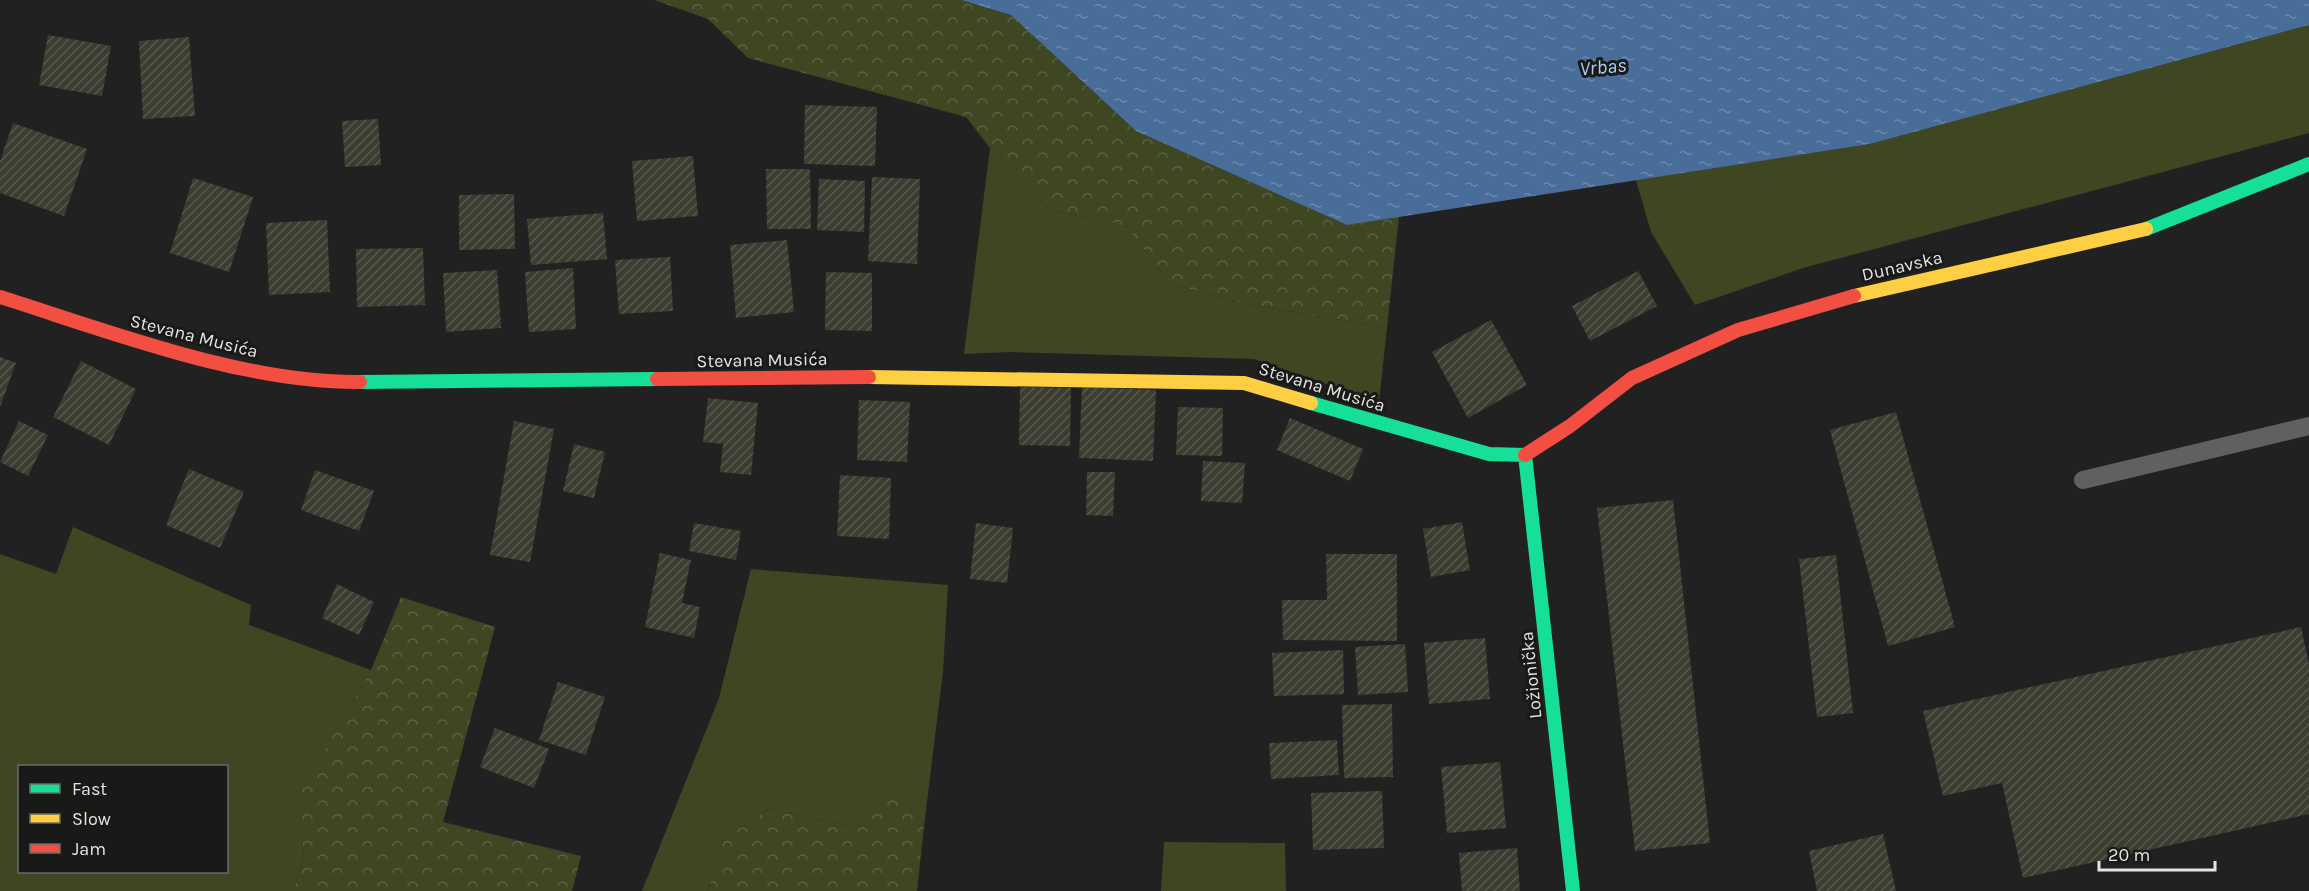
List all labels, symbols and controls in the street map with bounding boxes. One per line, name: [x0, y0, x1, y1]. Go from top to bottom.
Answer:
water label: Vrbas: [1579, 54, 1627, 80]
street label: Dunavska: [1860, 246, 1944, 286]
street label: Stevana Musića: [128, 309, 260, 363]
street label: Stevana Musića: [696, 348, 828, 372]
street label: Stevana Musića: [1256, 357, 1388, 417]
street label: Ložionička: [1515, 630, 1547, 720]
legend: [18, 765, 228, 873]
text: Fast: [72, 778, 107, 800]
text: Slow: [72, 808, 111, 830]
scale bar: [2099, 834, 2214, 872]
text: Jam: [72, 838, 106, 860]
text: 20 m: [2108, 844, 2150, 866]

